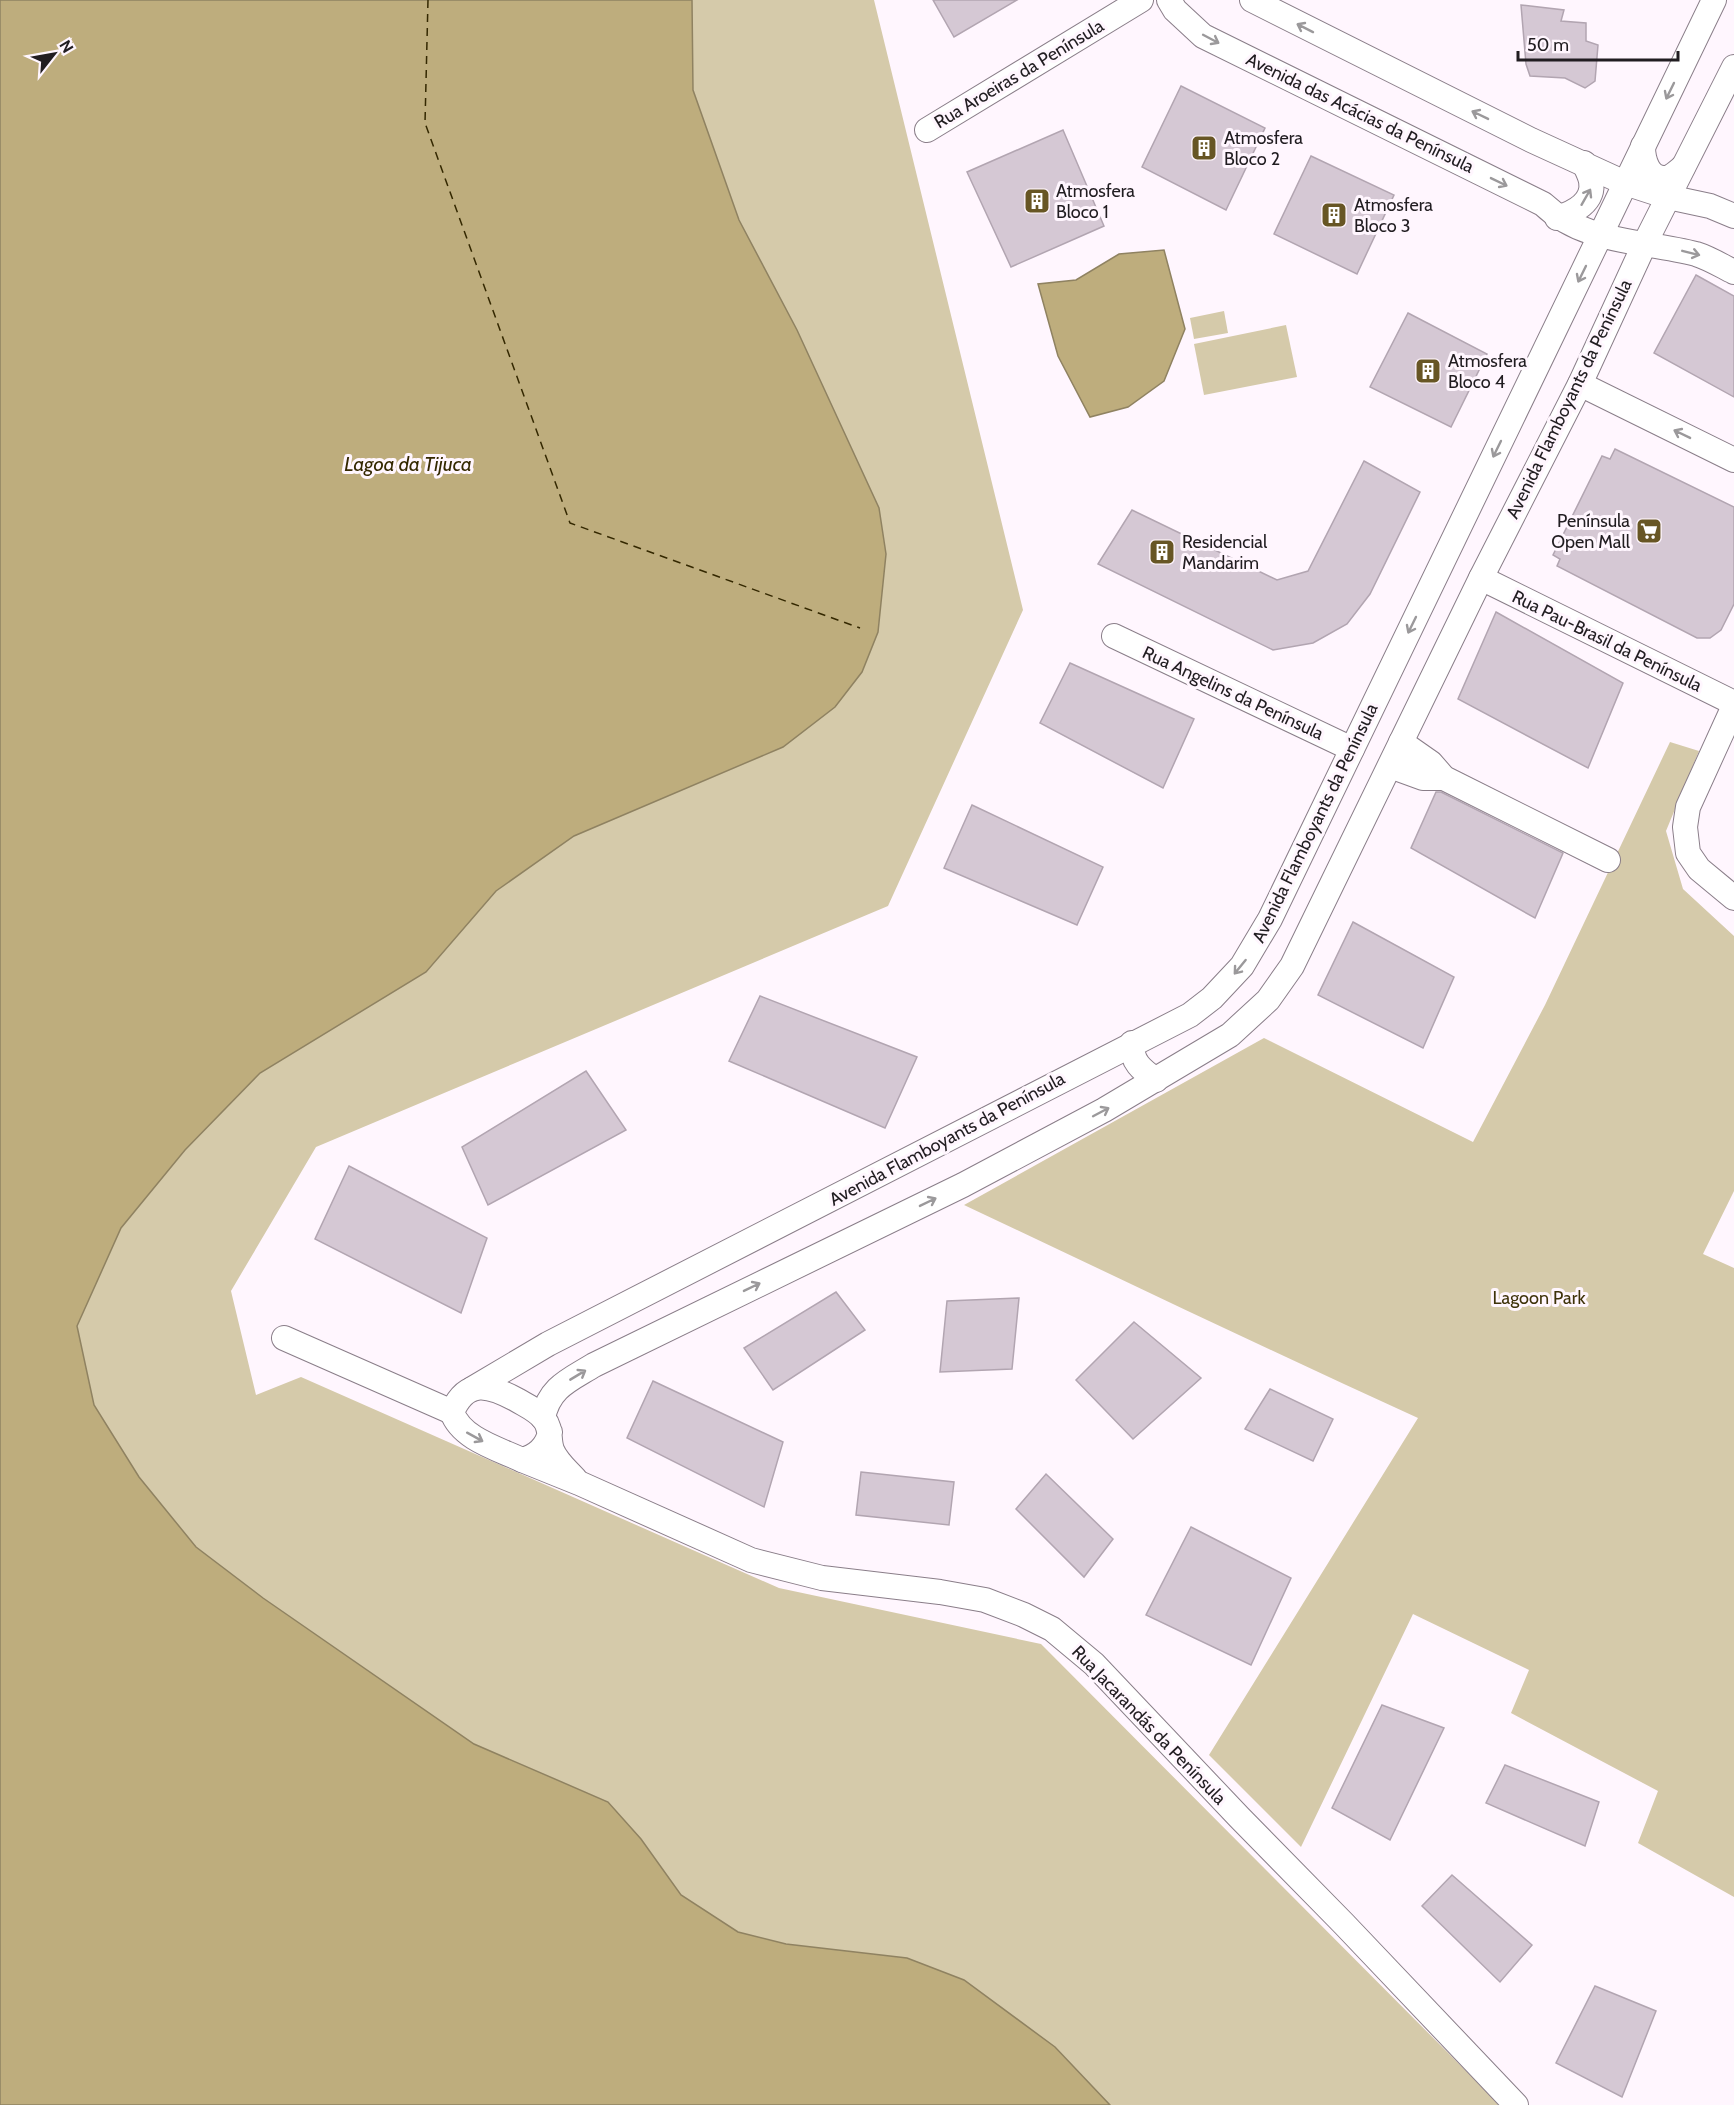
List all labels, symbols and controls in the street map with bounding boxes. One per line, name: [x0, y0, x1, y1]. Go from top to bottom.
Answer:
street label: Rua Aroeiras da Península: [930, 15, 1108, 133]
one-way arrow: [1296, 21, 1314, 33]
north arrow: [24, 24, 84, 84]
scale bar: [1518, 24, 1678, 62]
one-way arrow: [1202, 33, 1219, 45]
text: 50 m: [1527, 34, 1569, 56]
text: N: [55, 37, 77, 56]
street label: Avenida das Acácias da Península: [1243, 48, 1478, 178]
one-way arrow: [1664, 81, 1675, 99]
one-way arrow: [1471, 108, 1489, 120]
place label: Atmosfera Bloco 2: [1224, 127, 1303, 170]
building icon: Atmosfera Bloco 2: [1189, 133, 1219, 163]
one-way arrow: [1489, 177, 1507, 188]
place label: Atmosfera Bloco 1: [1056, 180, 1135, 223]
building icon: Atmosfera Bloco 1: [1022, 186, 1052, 216]
one-way arrow: [1580, 189, 1592, 206]
place label: Atmosfera Bloco 3: [1354, 194, 1433, 237]
building icon: Atmosfera Bloco 3: [1319, 200, 1349, 230]
one-way arrow: [1681, 248, 1700, 260]
one-way arrow: [1575, 264, 1587, 282]
street label: Avenida Flamboyants da Península: [1501, 275, 1637, 522]
place label: Atmosfera Bloco 4: [1448, 350, 1527, 393]
building icon: Atmosfera Bloco 4: [1413, 356, 1443, 386]
one-way arrow: [1673, 428, 1691, 440]
one-way arrow: [1491, 440, 1502, 458]
water label: Lagoa da Tijuca: [344, 452, 472, 476]
place label: Península Open Mall: [1551, 510, 1631, 553]
supermarket icon: Península Open Mall: [1634, 516, 1664, 546]
place label: Residencial Mandarim: [1182, 531, 1268, 574]
building icon: Residencial Mandarim: [1147, 537, 1177, 567]
street label: Rua Pau-Brasil da Península: [1508, 585, 1706, 697]
one-way arrow: [1406, 615, 1418, 633]
street label: Rua Angelins da Península: [1139, 641, 1327, 745]
street label: Avenida Flamboyants da Península: [1247, 699, 1383, 946]
one-way arrow: [1233, 959, 1246, 975]
street label: Avenida Flamboyants da Península: [826, 1067, 1069, 1211]
one-way arrow: [1092, 1106, 1109, 1118]
one-way arrow: [918, 1195, 936, 1207]
one-way arrow: [743, 1280, 761, 1292]
park label: Lagoon Park: [1493, 1287, 1586, 1309]
one-way arrow: [569, 1368, 586, 1380]
one-way arrow: [466, 1431, 483, 1443]
street label: Rua Jacarandás da Península: [1067, 1641, 1231, 1809]

